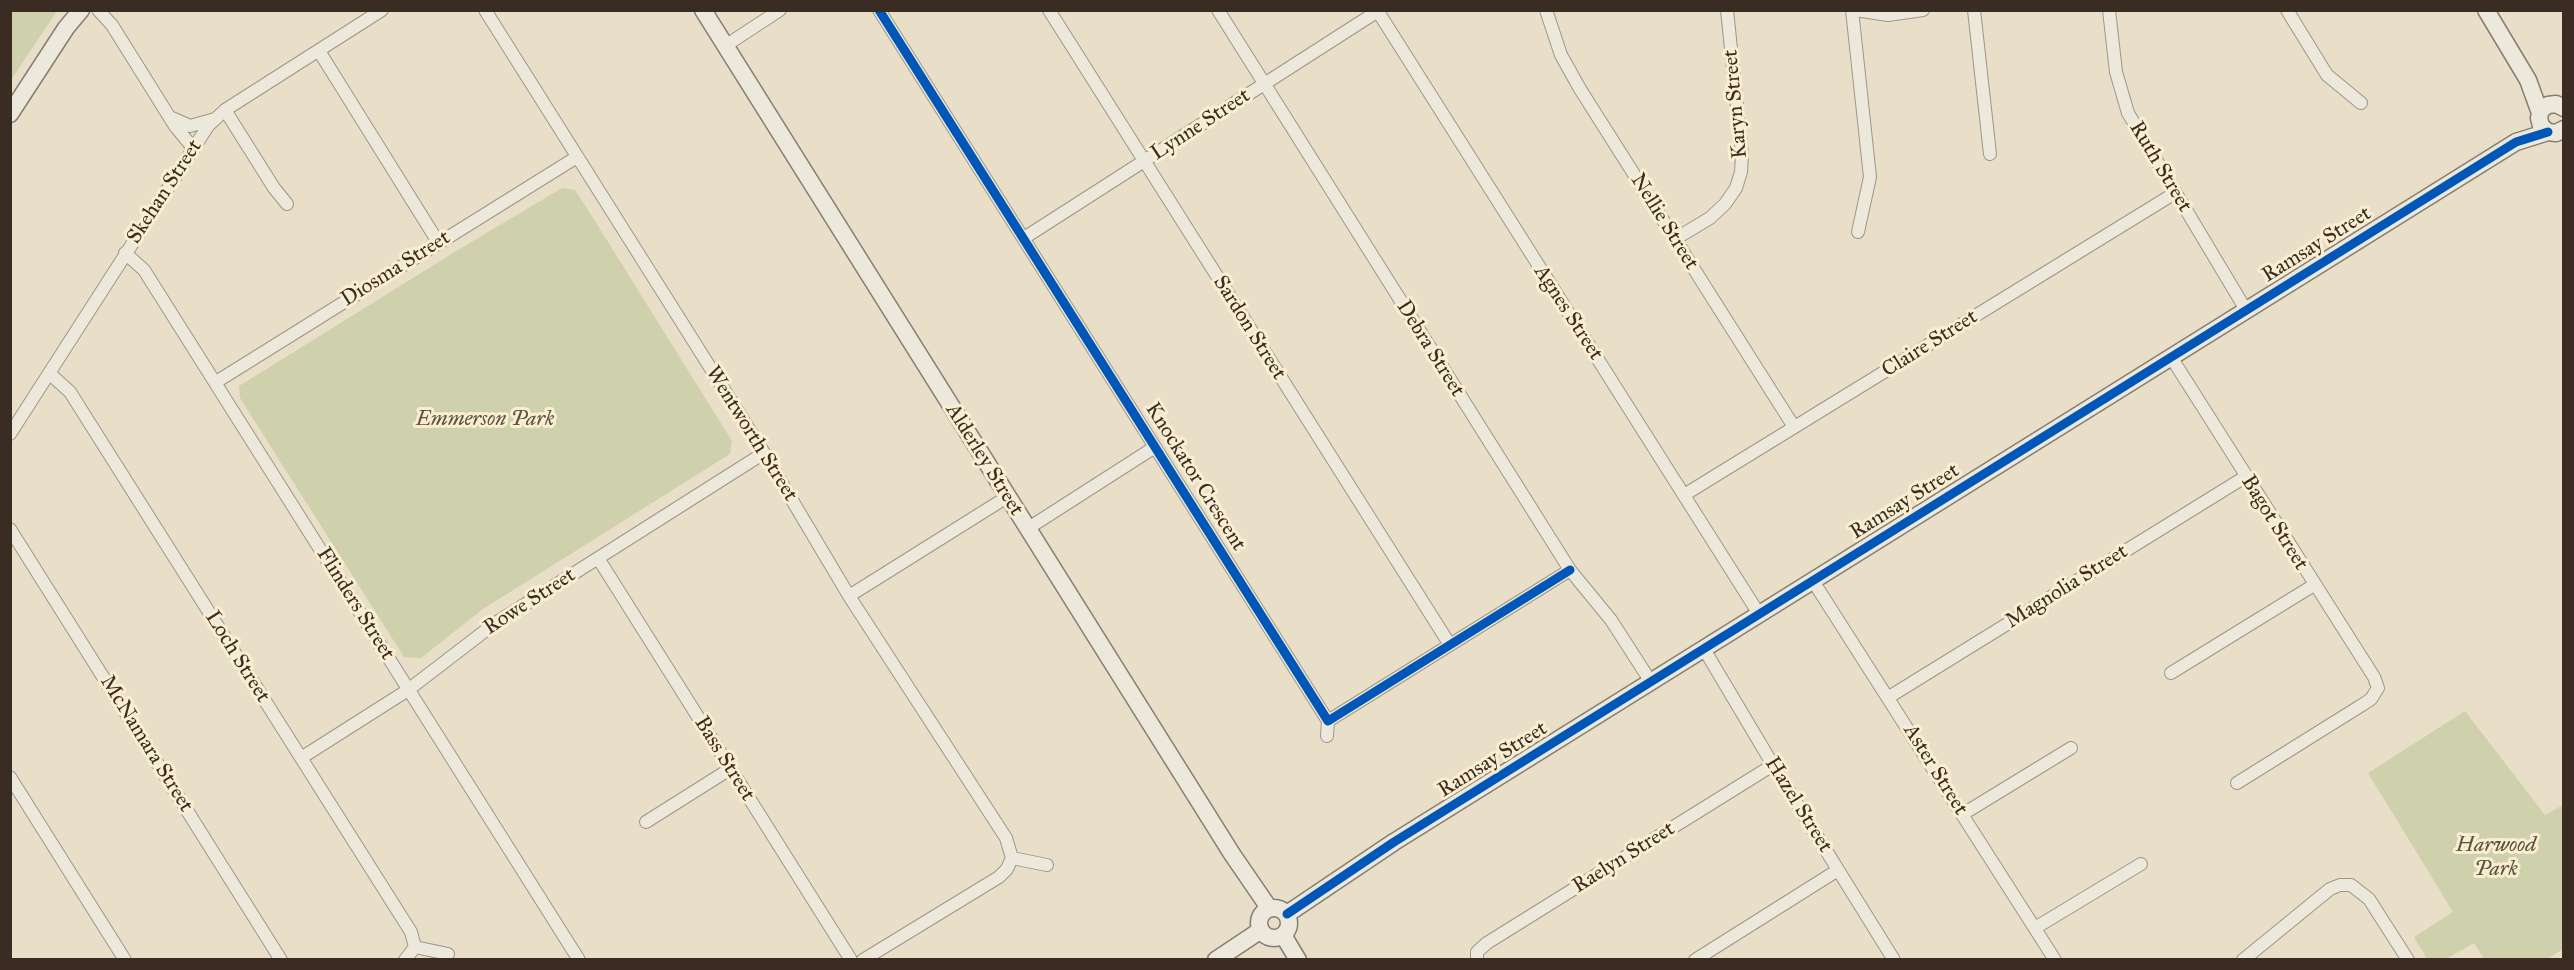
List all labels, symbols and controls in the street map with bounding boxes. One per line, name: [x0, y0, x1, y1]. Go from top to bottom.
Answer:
street label: Karyn Street: [1719, 48, 1753, 160]
street label: Lynne Street: [1147, 84, 1255, 166]
street label: Ruth Street: [2123, 117, 2197, 217]
street label: Skehan Street: [122, 135, 208, 249]
street label: Nellie Street: [1625, 169, 1703, 275]
street label: Ramsay Street: [2258, 201, 2376, 289]
street label: Diosma Street: [337, 226, 455, 312]
street label: Agnes Street: [1528, 261, 1608, 365]
street label: Sardon Street: [1207, 271, 1291, 385]
street label: Debra Street: [1390, 296, 1470, 402]
street label: Claire Street: [1878, 305, 1982, 383]
street label: Wentworth Street: [699, 362, 803, 506]
street label: Knockator Crescent: [1139, 398, 1251, 556]
street label: Alderley Street: [940, 399, 1028, 521]
park label: Emmerson Park: [416, 407, 554, 433]
street label: Ramsay Street: [1846, 458, 1964, 546]
street label: Bagot Street: [2235, 471, 2313, 575]
street label: Magnolia Street: [2001, 539, 2133, 635]
street label: Flinders Street: [310, 543, 400, 665]
street label: Rowe Street: [479, 563, 581, 641]
street label: Loch Street: [199, 606, 275, 708]
street label: McNamara Street: [94, 671, 198, 817]
street label: Bass Street: [688, 712, 760, 806]
street label: Ramsay Street: [1434, 716, 1552, 804]
street label: Aster Street: [1897, 720, 1973, 820]
street label: Hazel Street: [1759, 753, 1837, 857]
street label: Raelyn Street: [1568, 817, 1680, 899]
park label: Harwood Park: [2456, 833, 2536, 883]

